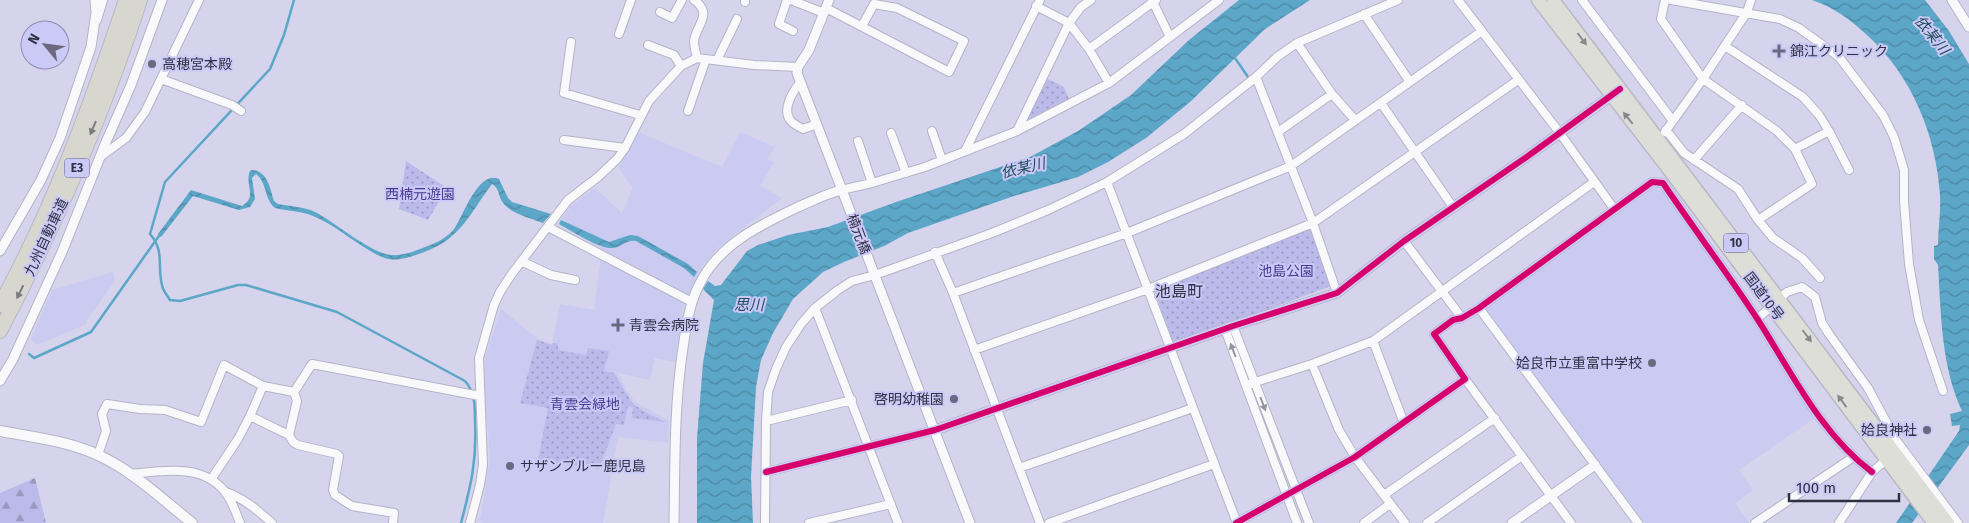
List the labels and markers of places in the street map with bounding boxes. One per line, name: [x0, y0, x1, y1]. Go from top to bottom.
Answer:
place label: 錦江クリニック: [1790, 43, 1888, 60]
marker: 錦江クリニック: [1772, 44, 1786, 58]
place label: 高穂宮本殿: [162, 56, 232, 73]
marker: 高穂宮本殿: [146, 58, 158, 70]
place label: 青雲会病院: [629, 317, 699, 334]
marker: 青雲会病院: [611, 318, 625, 332]
place label: 姶良市立重富中学校: [1516, 355, 1642, 372]
marker: 姶良市立重富中学校: [1646, 357, 1658, 369]
place label: 啓明幼稚園: [874, 391, 944, 408]
marker: 啓明幼稚園: [948, 393, 960, 405]
place label: 姶良神社: [1861, 422, 1917, 439]
marker: 姶良神社: [1921, 424, 1933, 436]
place label: サザンブルー鹿児島: [520, 458, 646, 475]
marker: サザンブルー鹿児島: [504, 460, 516, 472]

